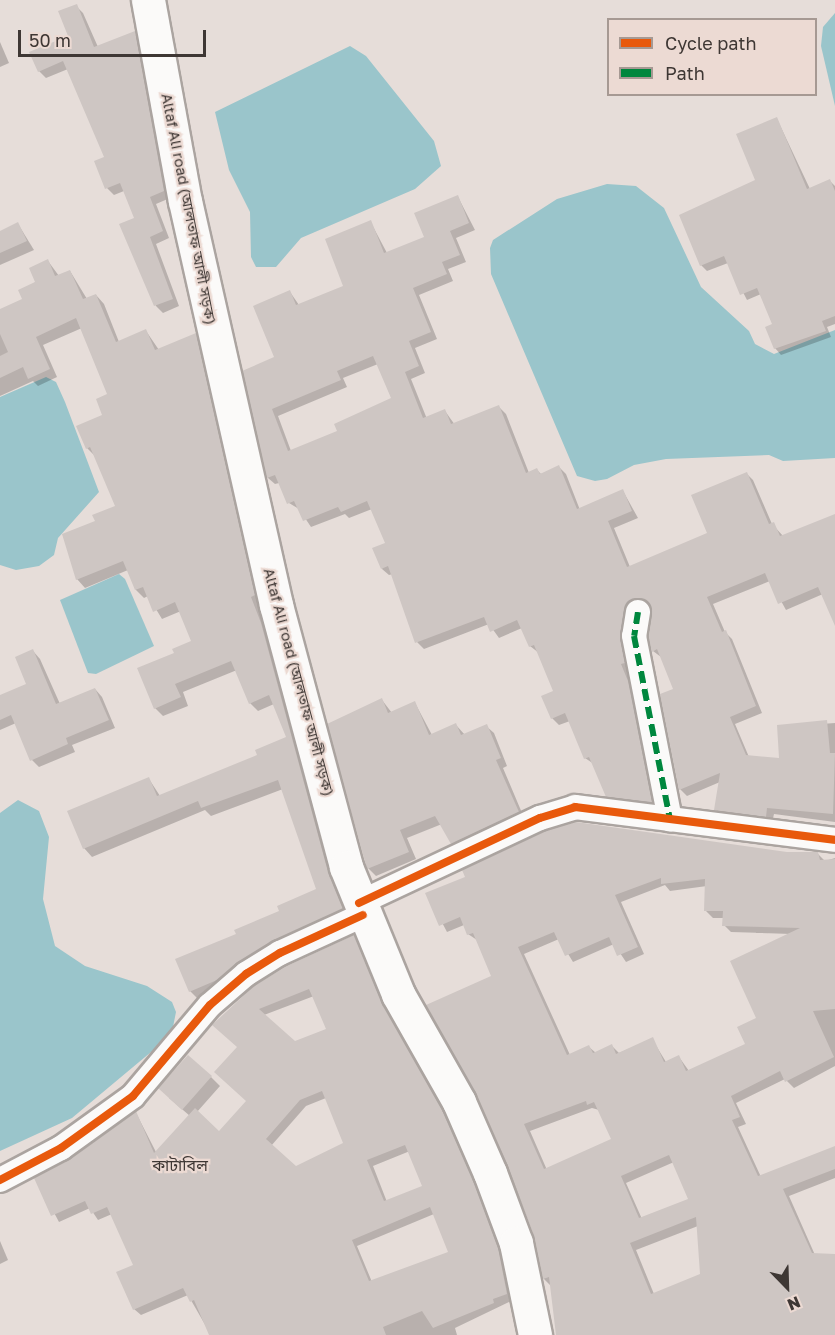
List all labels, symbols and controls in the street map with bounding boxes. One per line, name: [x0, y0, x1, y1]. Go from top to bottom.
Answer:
scale bar: [21, 18, 208, 56]
legend: [607, 18, 817, 96]
text: 50 m: [29, 29, 71, 51]
text: Cycle path: [665, 32, 757, 54]
text: Path: [665, 62, 705, 84]
street label: Altaf Ali road (আলতাফ আলী সড়ক): [158, 92, 220, 326]
street label: Altaf Ali road (আলতাফ আলী সড়ক): [260, 566, 338, 798]
district label: কাটাবিল: [152, 1155, 208, 1175]
north arrow: [757, 1257, 817, 1317]
text: N: [785, 1292, 804, 1315]

